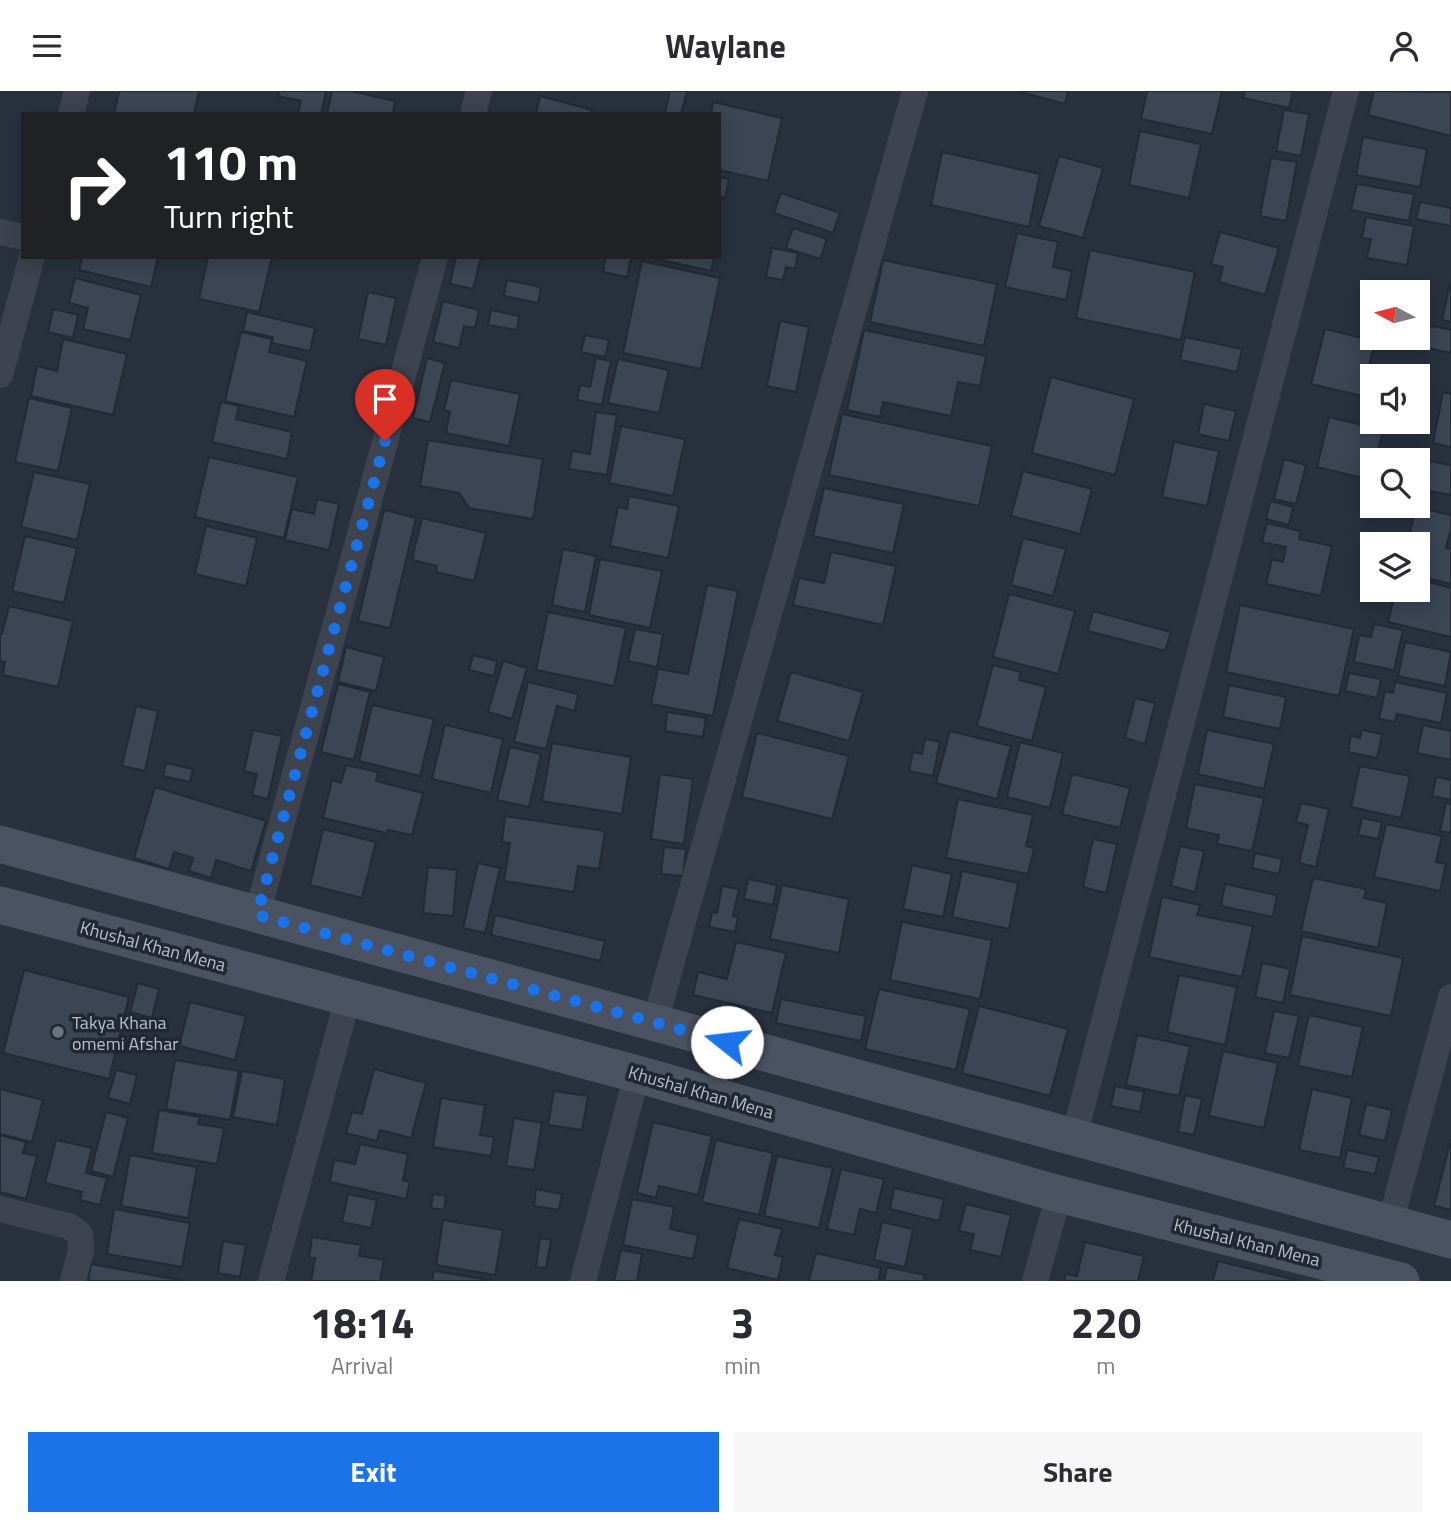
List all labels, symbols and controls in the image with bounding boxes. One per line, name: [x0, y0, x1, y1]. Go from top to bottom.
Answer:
text: Waylane: [665, 22, 786, 70]
icon: menu: [28, 27, 66, 65]
icon: person: [1385, 27, 1423, 65]
text: 110 m: [164, 124, 298, 199]
icon: right: [49, 140, 140, 231]
text: Turn right: [164, 192, 293, 240]
north arrow: [1360, 280, 1430, 350]
map controls: [1360, 280, 1430, 602]
button: sound: [1360, 364, 1430, 434]
pin: [355, 369, 415, 441]
icon: arrive: [366, 380, 404, 418]
button: search: [1360, 448, 1430, 518]
button: layers: [1360, 532, 1430, 602]
street label: Khushal Khan Mena: [77, 914, 229, 978]
position arrow: [690, 1005, 764, 1079]
place label: Takya Khana omemi Afshar: [72, 1009, 178, 1057]
marker: Takya Khana omemi Afshar: [50, 1024, 66, 1040]
street label: Khushal Khan Mena: [625, 1058, 777, 1126]
street label: Khushal Khan Mena: [1171, 1211, 1323, 1273]
text: 18:14: [310, 1290, 415, 1354]
text: 3: [731, 1290, 754, 1354]
text: 220: [1071, 1290, 1141, 1354]
text: Arrival: [331, 1348, 393, 1383]
text: min: [724, 1348, 761, 1383]
text: m: [1096, 1348, 1116, 1383]
button: Exit: [28, 1432, 719, 1512]
button: Share: [733, 1432, 1423, 1512]

